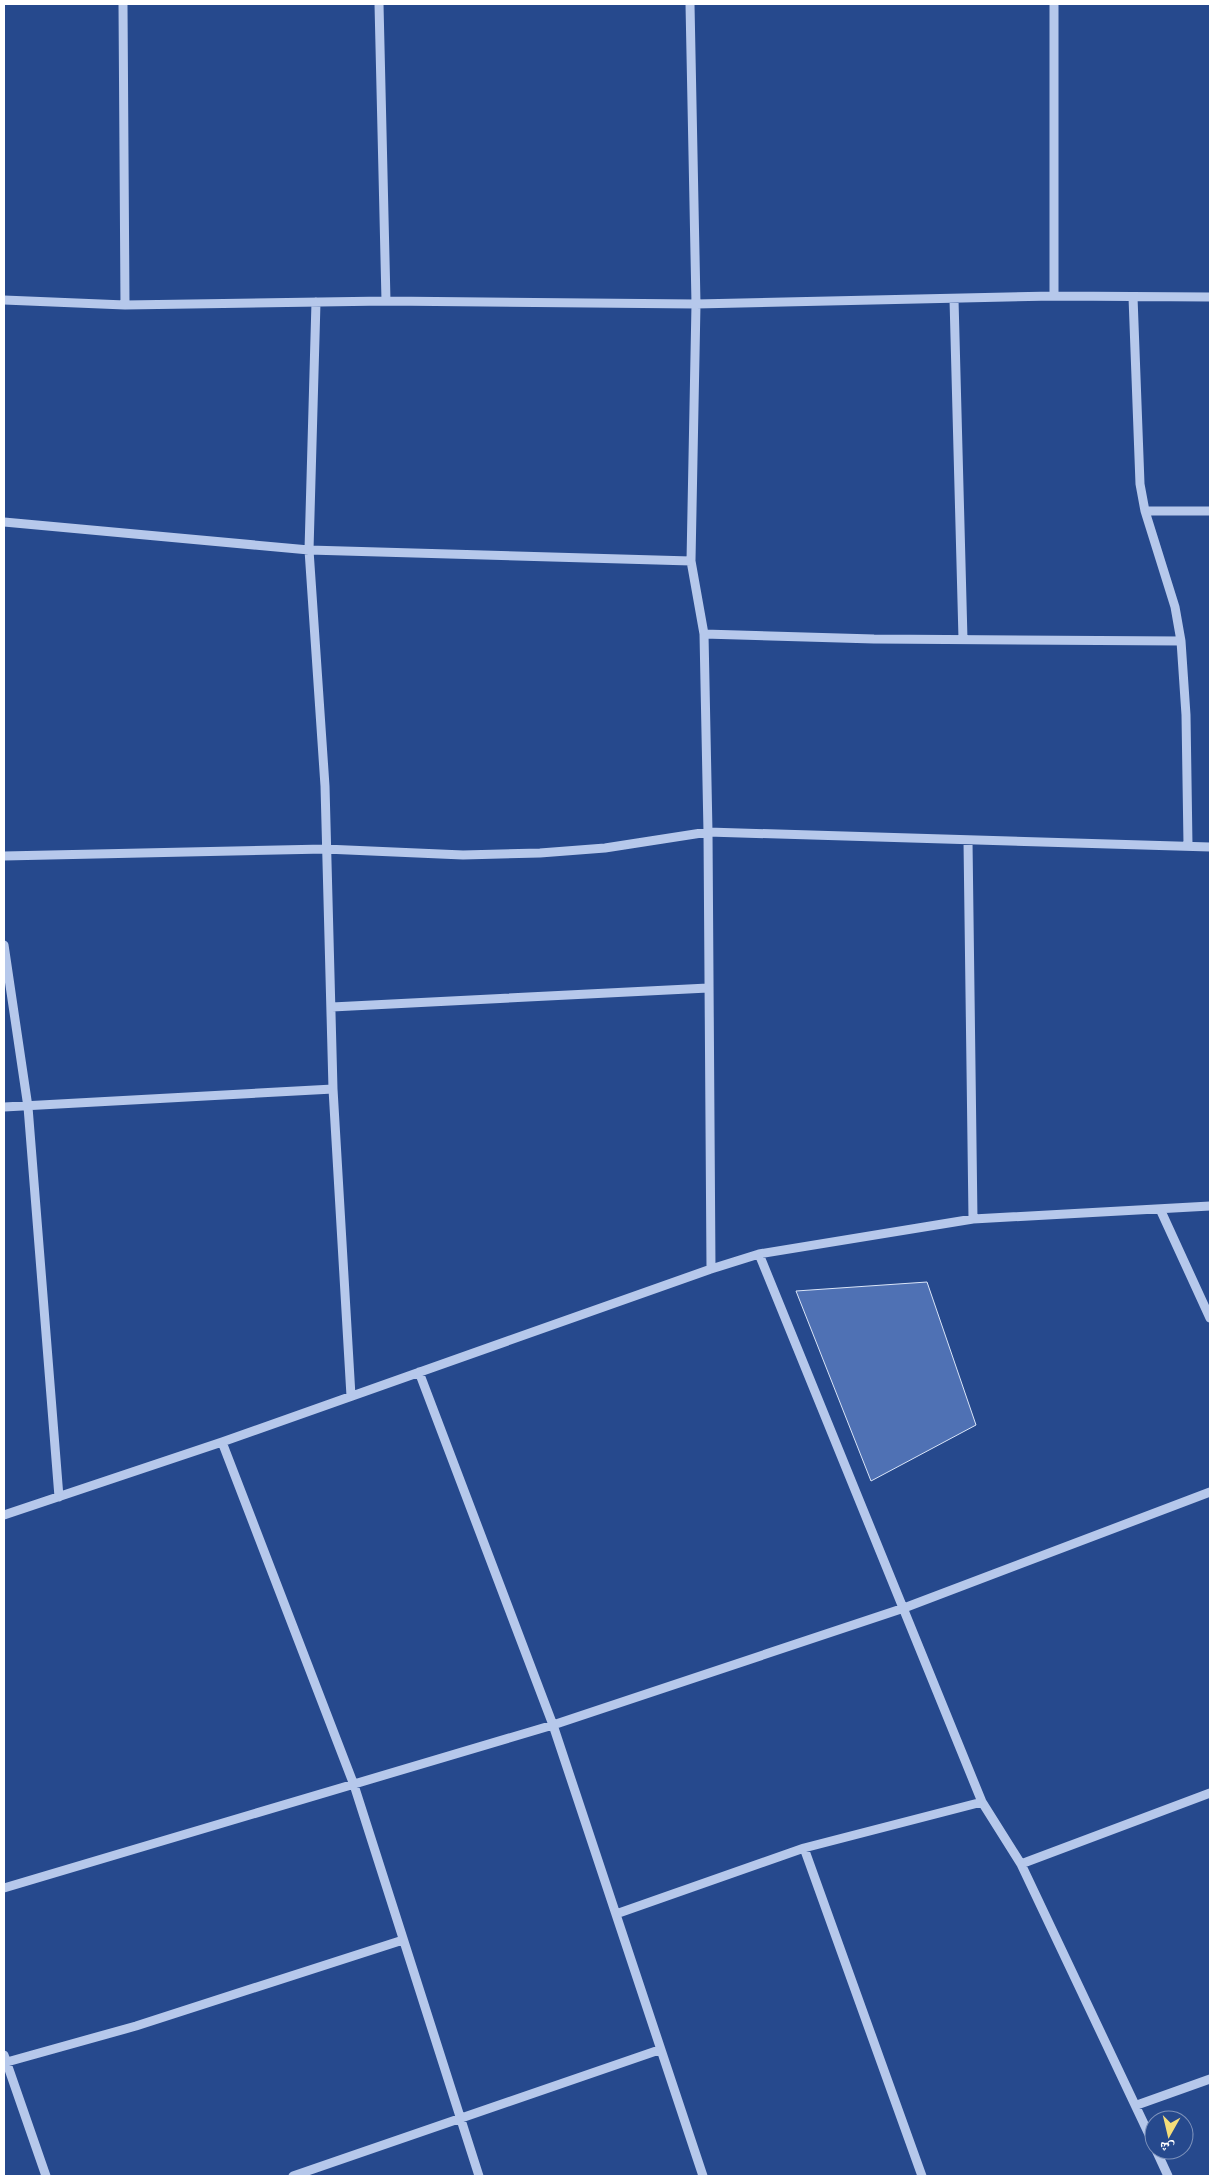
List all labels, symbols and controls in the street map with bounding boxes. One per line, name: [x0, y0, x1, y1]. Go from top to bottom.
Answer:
north arrow: [1144, 2110, 1194, 2160]
text: ش: [1158, 2138, 1176, 2158]

